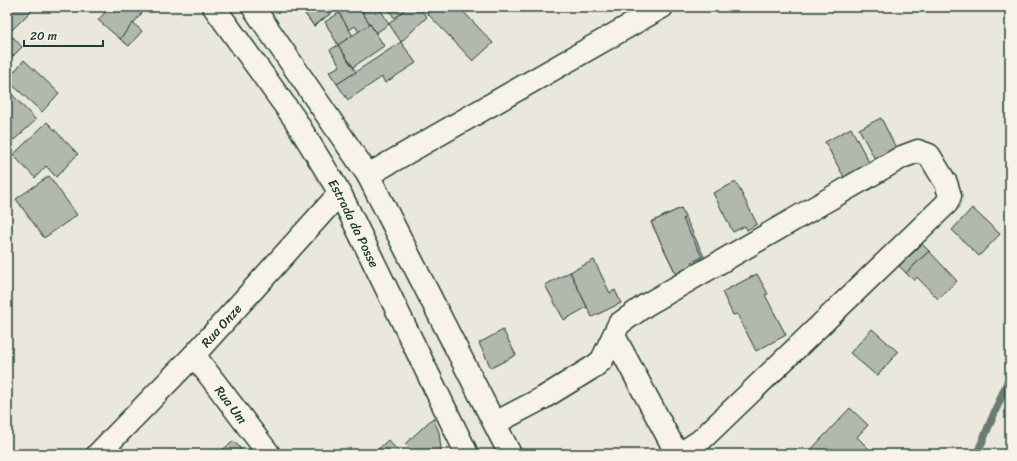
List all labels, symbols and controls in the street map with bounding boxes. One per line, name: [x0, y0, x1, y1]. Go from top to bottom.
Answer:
scale bar: [24, 22, 103, 48]
text: 20 m: [30, 25, 57, 47]
street label: Estrada da Posse: [322, 174, 386, 272]
street label: Rua Onze: [195, 298, 247, 352]
street label: Rua Um: [209, 380, 254, 429]

